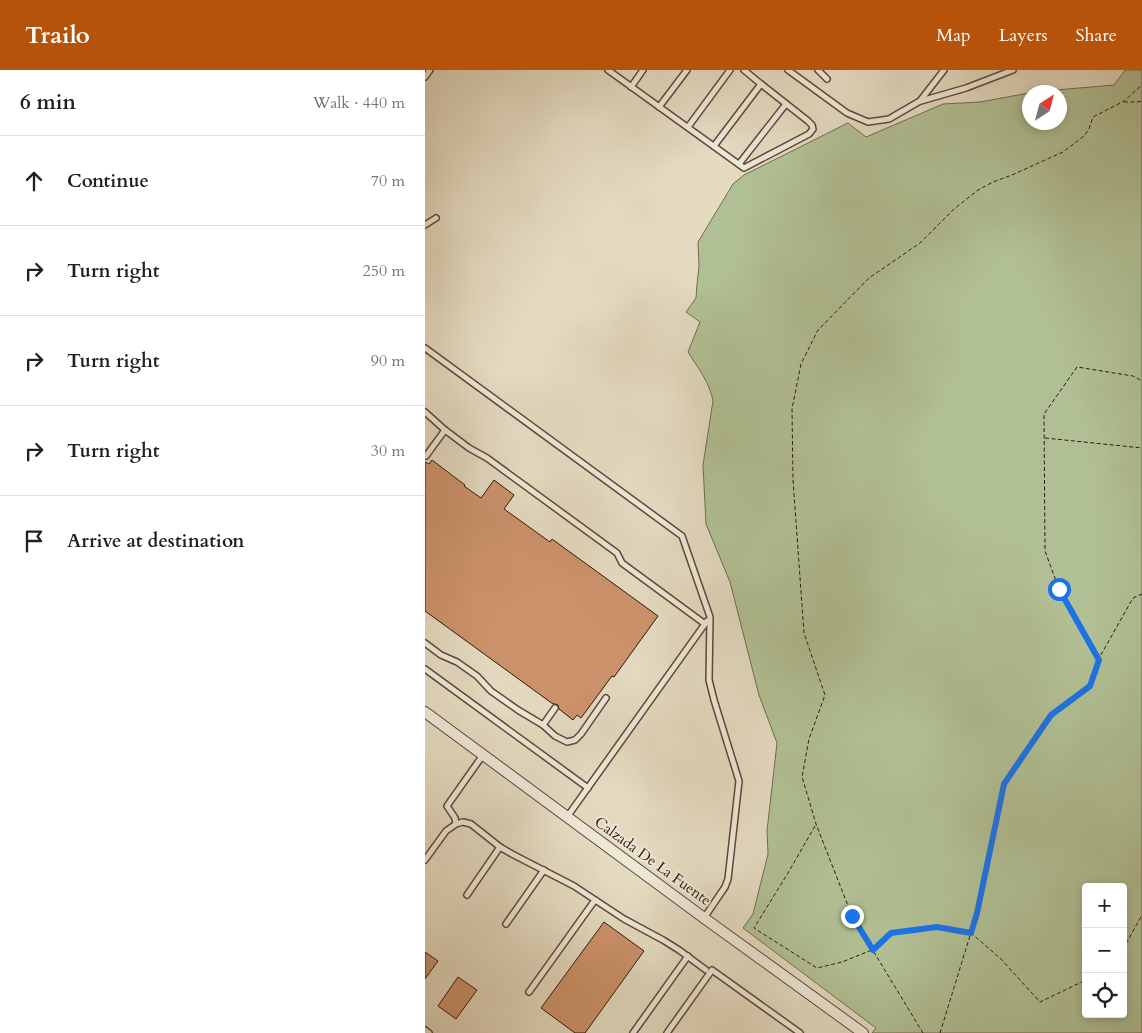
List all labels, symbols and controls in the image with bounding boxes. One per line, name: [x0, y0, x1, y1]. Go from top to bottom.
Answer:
text: Trailo: [25, 19, 90, 52]
text: Map: [936, 23, 971, 48]
text: Layers: [999, 23, 1048, 48]
text: Share: [1076, 23, 1117, 48]
north arrow: [1022, 85, 1067, 130]
text: 6 min: [20, 88, 76, 117]
text: Walk · 440 m: [313, 92, 405, 114]
icon: ahead: [20, 167, 48, 195]
text: Continue: [67, 168, 149, 194]
text: 70 m: [371, 170, 405, 192]
icon: right: [20, 257, 48, 285]
text: Turn right: [67, 258, 159, 284]
text: 250 m: [363, 260, 405, 282]
icon: right: [20, 347, 48, 375]
text: Turn right: [67, 348, 159, 374]
text: 90 m: [371, 350, 405, 372]
icon: right: [20, 437, 48, 465]
text: Turn right: [67, 438, 159, 464]
text: 30 m: [371, 440, 405, 462]
icon: arrive: [20, 527, 48, 555]
text: Arrive at destination: [67, 528, 244, 554]
route start: [1048, 578, 1071, 601]
street label: Calzada De La Fuente: [591, 812, 716, 910]
map controls: [1082, 883, 1127, 1018]
button: +: [1082, 883, 1127, 928]
route end: [841, 905, 864, 928]
button: −: [1082, 928, 1127, 973]
button: locate: [1082, 973, 1127, 1018]

